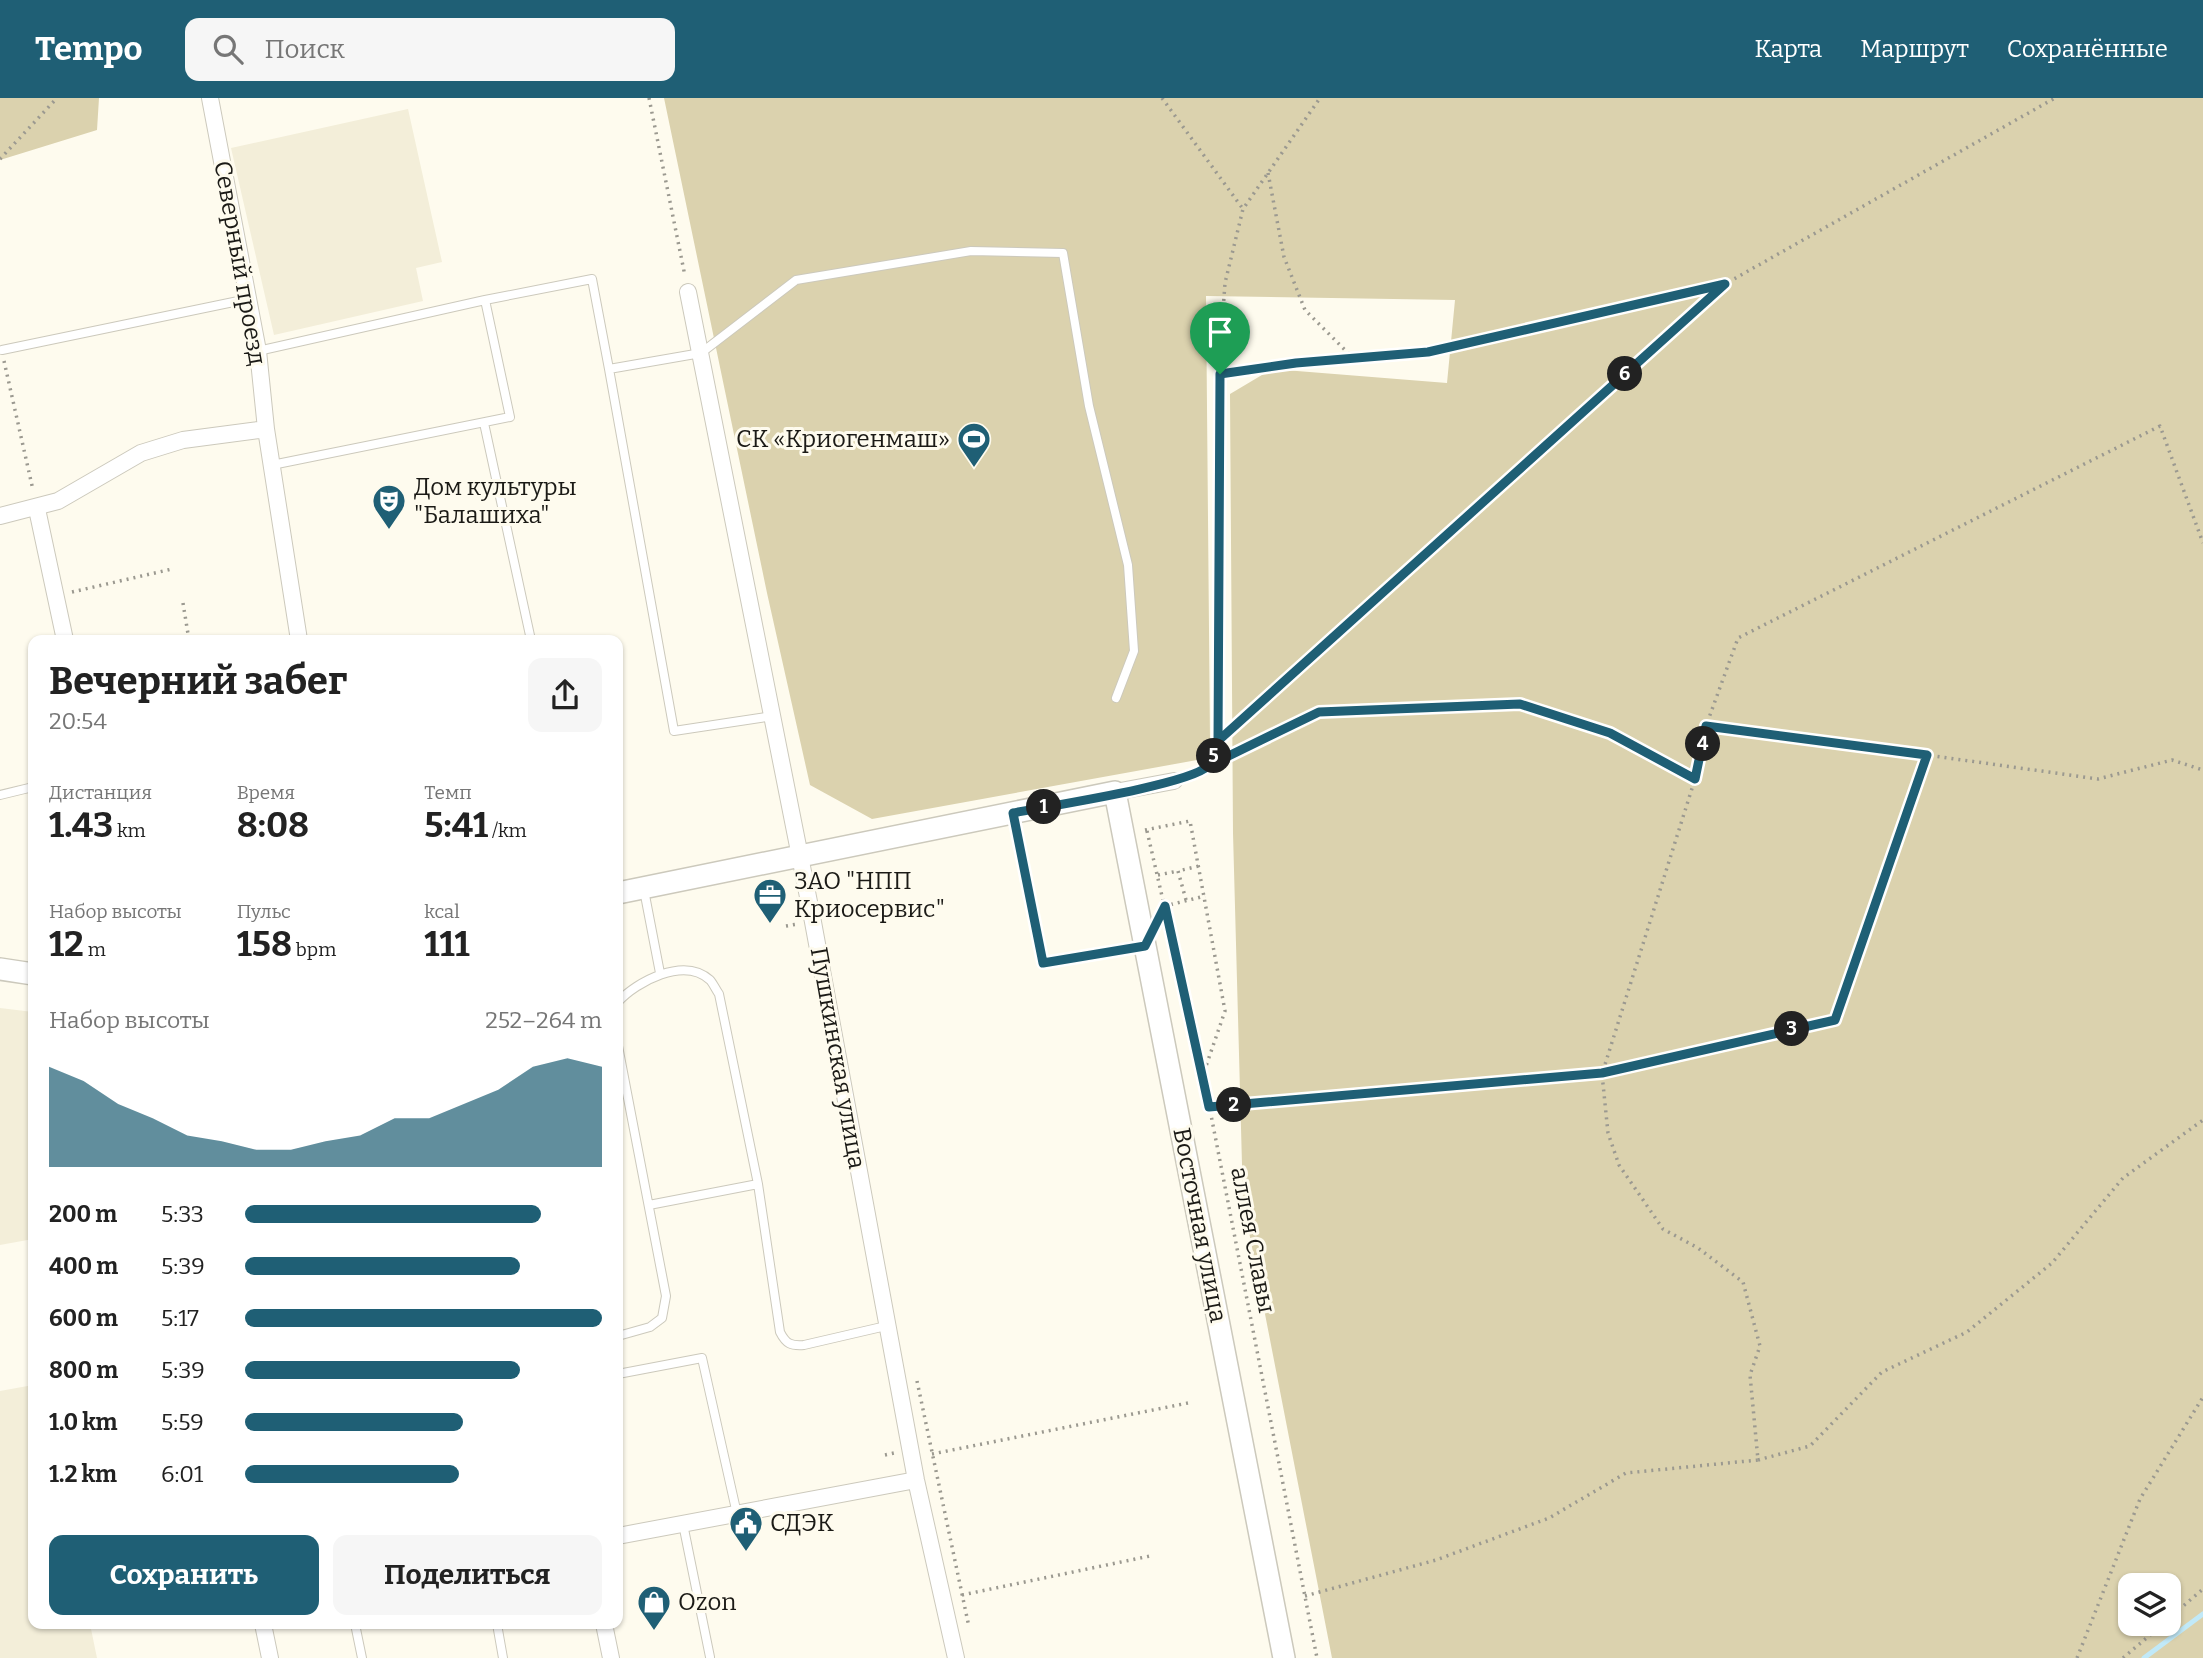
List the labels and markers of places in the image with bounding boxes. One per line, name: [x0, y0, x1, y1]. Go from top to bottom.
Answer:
pin: [1190, 302, 1250, 374]
pin: 6: [1608, 356, 1642, 392]
sports icon: СК «Криогенмаш»: [955, 420, 993, 469]
place label: СК «Криогенмаш»: [736, 425, 950, 453]
place label: Дом культуры "Балашиха": [414, 473, 577, 529]
theatre icon: Дом культуры "Балашиха": [370, 482, 408, 531]
pin: 4: [1686, 726, 1720, 762]
pin: 5: [1196, 738, 1232, 774]
pin: 1: [1026, 790, 1062, 824]
place label: ЗАО "НПП Криосервис": [794, 867, 945, 923]
office icon: ЗАО "НПП Криосервис": [751, 876, 789, 925]
pin: 3: [1774, 1012, 1810, 1046]
pin: 2: [1216, 1088, 1252, 1122]
public building icon: СДЭК: [727, 1504, 765, 1553]
place label: СДЭК: [770, 1509, 834, 1537]
shop icon: Ozon: [635, 1583, 673, 1632]
place label: Ozon: [678, 1588, 736, 1616]

